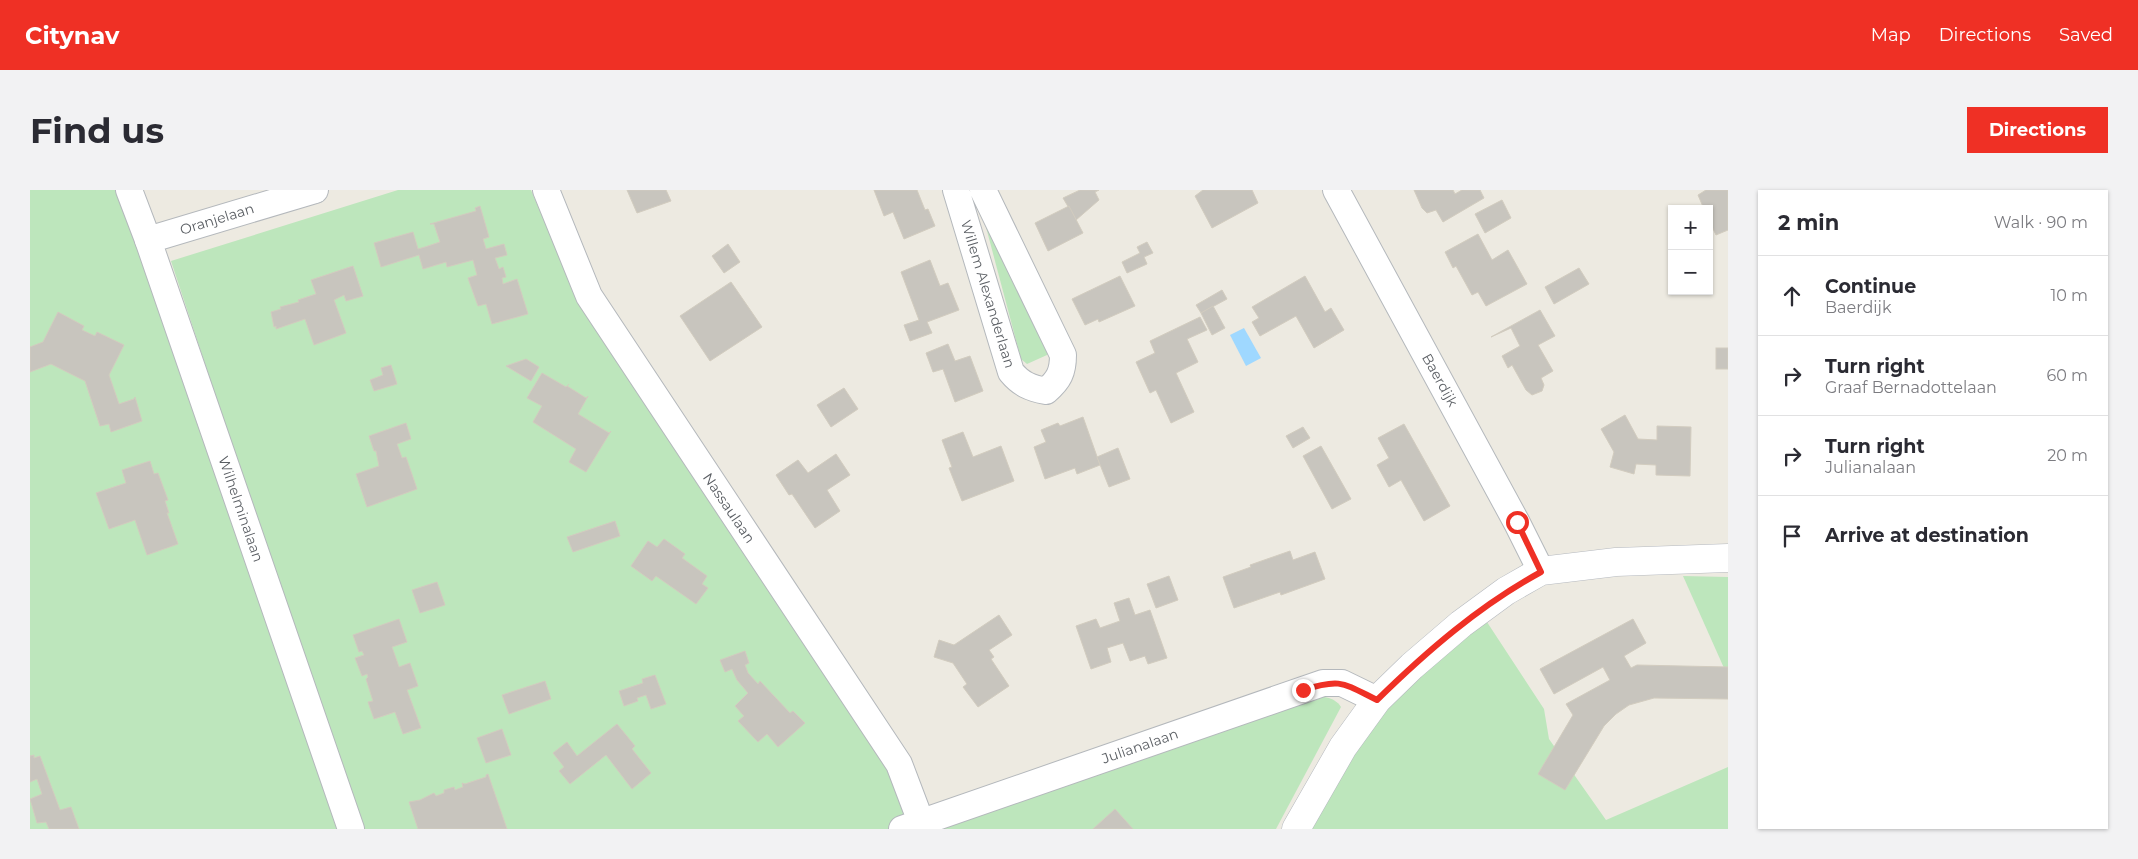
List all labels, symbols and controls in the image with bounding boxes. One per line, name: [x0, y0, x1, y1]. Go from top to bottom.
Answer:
text: Citynav: [25, 21, 119, 50]
text: Map: [1871, 24, 1911, 46]
text: Directions: [1939, 24, 2031, 46]
text: Saved: [2059, 24, 2113, 46]
button: Directions: [1967, 107, 2108, 153]
text: Find us: [30, 109, 164, 152]
street label: Oranjelaan: [178, 199, 256, 239]
map controls: [1668, 205, 1713, 295]
button: +: [1668, 205, 1713, 250]
text: 2 min: [1778, 210, 1839, 235]
text: Walk · 90 m: [1994, 213, 2088, 232]
street label: Willem Alexanderlaan: [957, 218, 1019, 370]
button: −: [1668, 250, 1713, 295]
text: Continue: [1825, 275, 1916, 298]
icon: ahead: [1778, 282, 1806, 310]
text: 10 m: [2050, 286, 2088, 305]
text: Baerdijk: [1825, 298, 1892, 317]
street label: Baerdijk: [1418, 350, 1462, 410]
text: Turn right: [1825, 355, 1925, 378]
icon: right: [1778, 362, 1806, 390]
text: 60 m: [2046, 366, 2088, 385]
text: Graaf Bernadottelaan: [1825, 378, 1997, 397]
text: Turn right: [1825, 435, 1925, 458]
icon: right: [1778, 442, 1806, 470]
text: 20 m: [2047, 446, 2088, 465]
street label: Wilhelminalaan: [214, 454, 268, 564]
text: Julianalaan: [1825, 458, 1916, 477]
street label: Nassaulaan: [699, 470, 759, 546]
route start: [1506, 511, 1529, 534]
icon: arrive: [1778, 522, 1806, 550]
text: Arrive at destination: [1825, 524, 2029, 547]
route end: [1292, 679, 1315, 702]
street label: Julianalaan: [1098, 725, 1181, 768]

